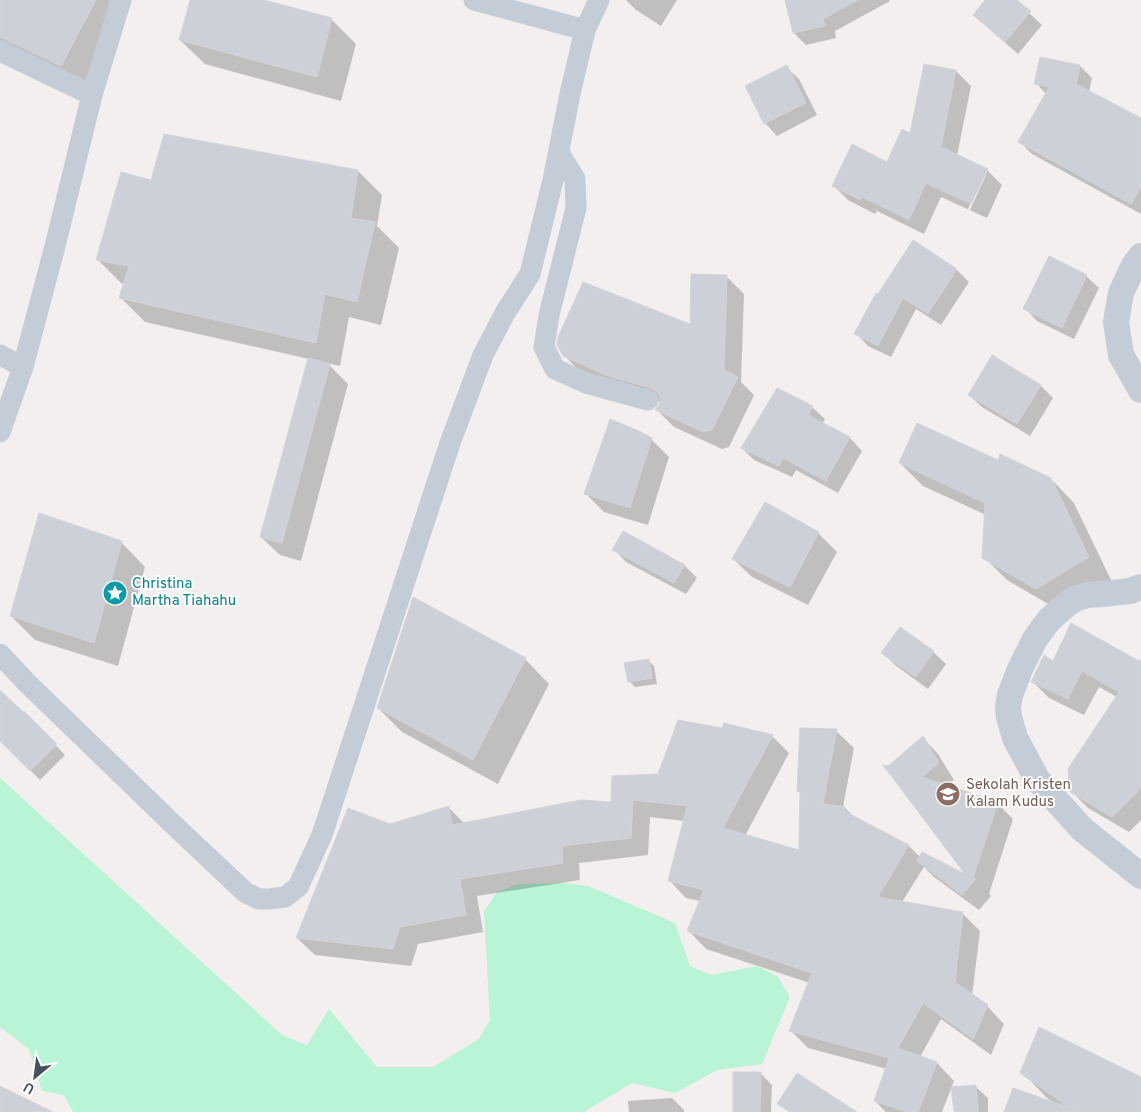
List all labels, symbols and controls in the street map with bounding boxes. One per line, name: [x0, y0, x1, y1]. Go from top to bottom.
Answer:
place label: Christina Martha Tiahahu: [132, 575, 236, 611]
place icon: Christina Martha Tiahahu: [102, 580, 128, 606]
place label: Sekolah Kristen Kalam Kudus: [966, 776, 1071, 812]
school or university icon: Sekolah Kristen Kalam Kudus: [935, 781, 961, 807]
north arrow: [10, 1052, 60, 1102]
text: U: [21, 1077, 38, 1097]

